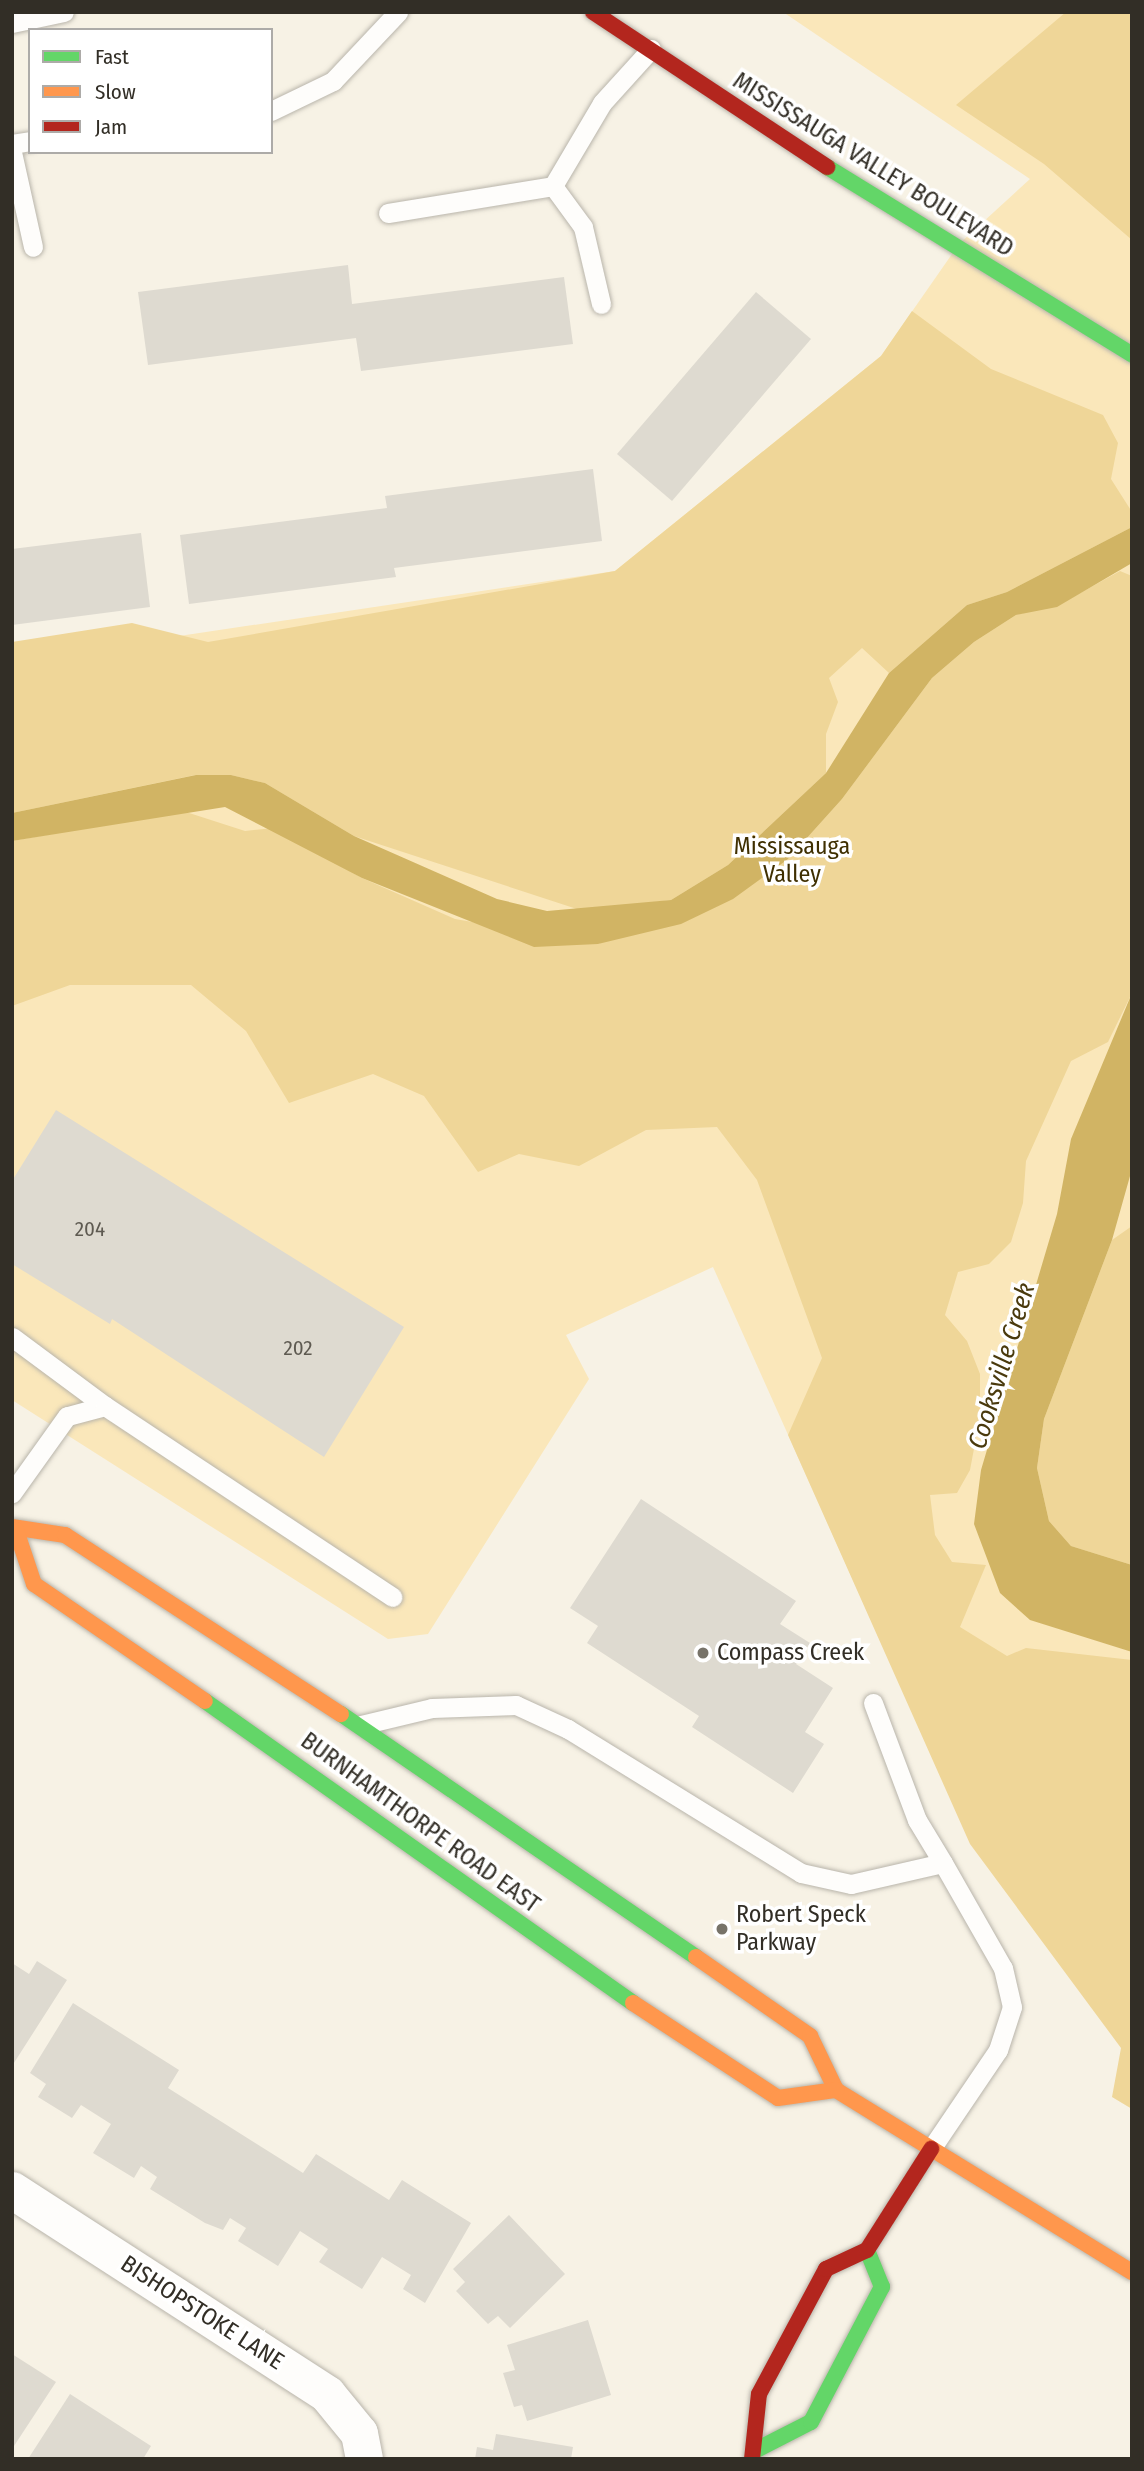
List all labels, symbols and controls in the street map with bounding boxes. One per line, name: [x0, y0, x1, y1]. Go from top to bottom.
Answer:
legend: [28, 28, 273, 154]
text: Fast: [95, 44, 129, 70]
street label: MISSISSAUGA VALLEY BOULEVARD: [727, 67, 1019, 263]
text: Slow: [95, 79, 136, 105]
text: Jam: [95, 114, 127, 140]
park label: Mississauga Valley: [734, 833, 850, 889]
house number: 204: [75, 1216, 105, 1242]
water label: Cooksville Creek: [962, 1279, 1042, 1453]
house number: 202: [283, 1335, 313, 1361]
place label: Compass Creek: [717, 1639, 864, 1667]
marker: Compass Creek: [695, 1645, 711, 1661]
street label: BURNHAMTHORPE ROAD EAST: [295, 1727, 545, 1919]
place label: Robert Speck Parkway: [736, 1901, 866, 1957]
marker: Robert Speck Parkway: [714, 1921, 730, 1937]
street label: BISHOPSTOKE LANE: [115, 2250, 289, 2376]

